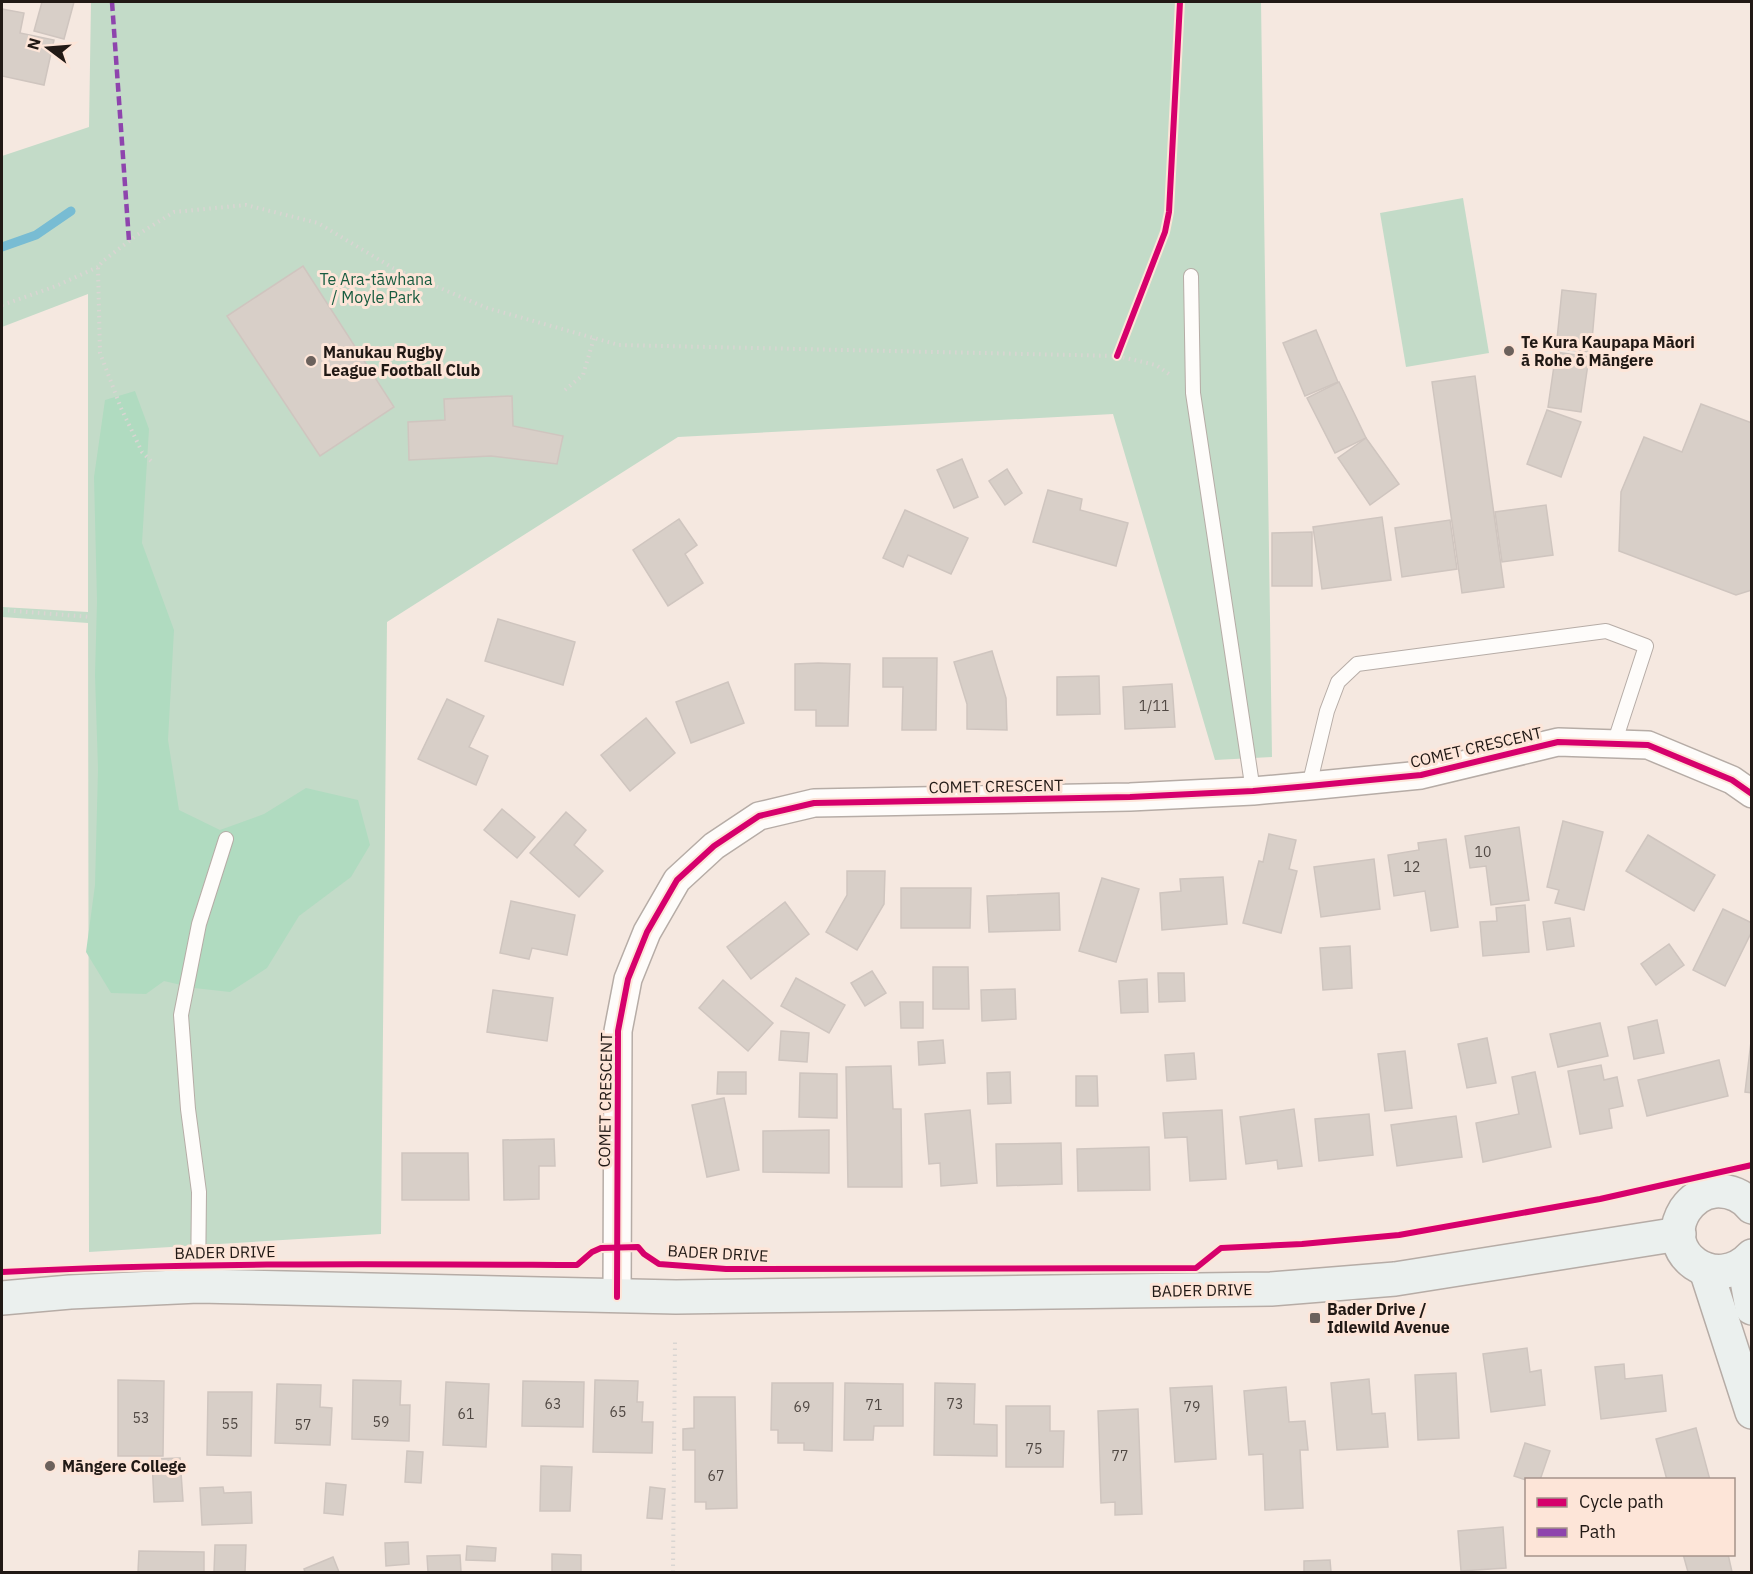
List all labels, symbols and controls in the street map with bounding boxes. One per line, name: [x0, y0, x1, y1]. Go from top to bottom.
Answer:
north arrow: [18, 18, 78, 78]
text: N: [22, 36, 45, 52]
park label: Te Ara-tāwhana / Moyle Park: [319, 269, 433, 307]
place label: Te Kura Kaupapa Māori ā Rohe ō Māngere: [1521, 332, 1695, 370]
place label: Manukau Rugby League Football Club: [323, 342, 480, 380]
marker: Te Kura Kaupapa Māori ā Rohe ō Māngere: [1502, 344, 1516, 358]
marker: Manukau Rugby League Football Club: [304, 354, 318, 368]
house number: 1/11: [1139, 697, 1169, 715]
street label: COMET CRESCENT: [1408, 722, 1544, 772]
street label: COMET CRESCENT: [928, 775, 1064, 797]
house number: 10: [1475, 843, 1491, 861]
house number: 12: [1404, 858, 1420, 876]
street label: COMET CRESCENT: [594, 1032, 616, 1168]
street label: BADER DRIVE: [667, 1240, 769, 1266]
street label: BADER DRIVE: [174, 1241, 276, 1263]
street label: BADER DRIVE: [1151, 1279, 1253, 1301]
place label: Bader Drive / Idlewild Avenue: [1327, 1299, 1450, 1337]
marker: Bader Drive / Idlewild Avenue: [1308, 1311, 1322, 1325]
house number: 63: [545, 1395, 561, 1413]
house number: 73: [947, 1395, 963, 1413]
house number: 71: [866, 1396, 882, 1414]
house number: 69: [794, 1398, 810, 1416]
house number: 79: [1184, 1398, 1200, 1416]
house number: 65: [610, 1403, 626, 1421]
house number: 61: [458, 1405, 474, 1423]
house number: 53: [133, 1409, 149, 1427]
house number: 59: [373, 1413, 389, 1431]
house number: 55: [222, 1415, 238, 1433]
house number: 57: [295, 1416, 311, 1434]
house number: 75: [1026, 1440, 1042, 1458]
house number: 77: [1112, 1447, 1128, 1465]
place label: Māngere College: [62, 1456, 186, 1476]
marker: Māngere College: [43, 1459, 57, 1473]
house number: 67: [708, 1467, 724, 1485]
legend: [1525, 1478, 1735, 1556]
text: Cycle path: [1579, 1490, 1664, 1513]
text: Path: [1579, 1520, 1616, 1543]

